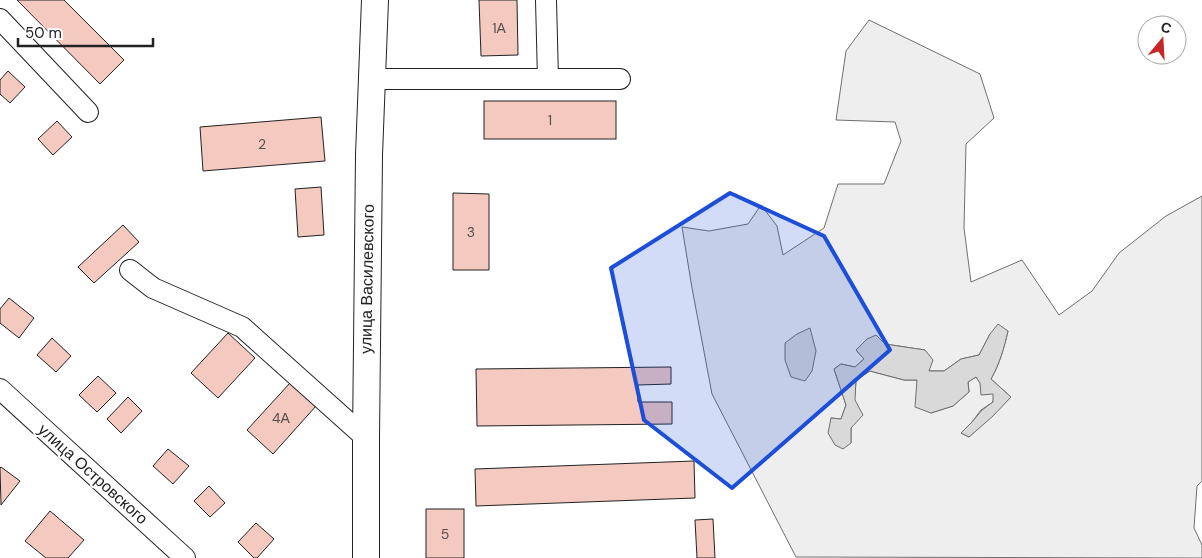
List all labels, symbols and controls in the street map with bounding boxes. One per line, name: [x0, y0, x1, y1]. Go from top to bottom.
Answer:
scale bar: [18, 15, 152, 47]
north arrow: [1137, 15, 1187, 65]
text: С: [1158, 18, 1174, 38]
house number: 1А: [492, 19, 507, 37]
text: 50 m: [25, 23, 62, 43]
house number: 1: [548, 111, 552, 129]
house number: 2: [258, 135, 266, 153]
street label: улица Василевского: [355, 204, 379, 354]
house number: 3: [467, 223, 475, 241]
house number: 4А: [272, 409, 291, 427]
street label: улица Островского: [34, 419, 152, 529]
house number: 5: [441, 525, 449, 543]

